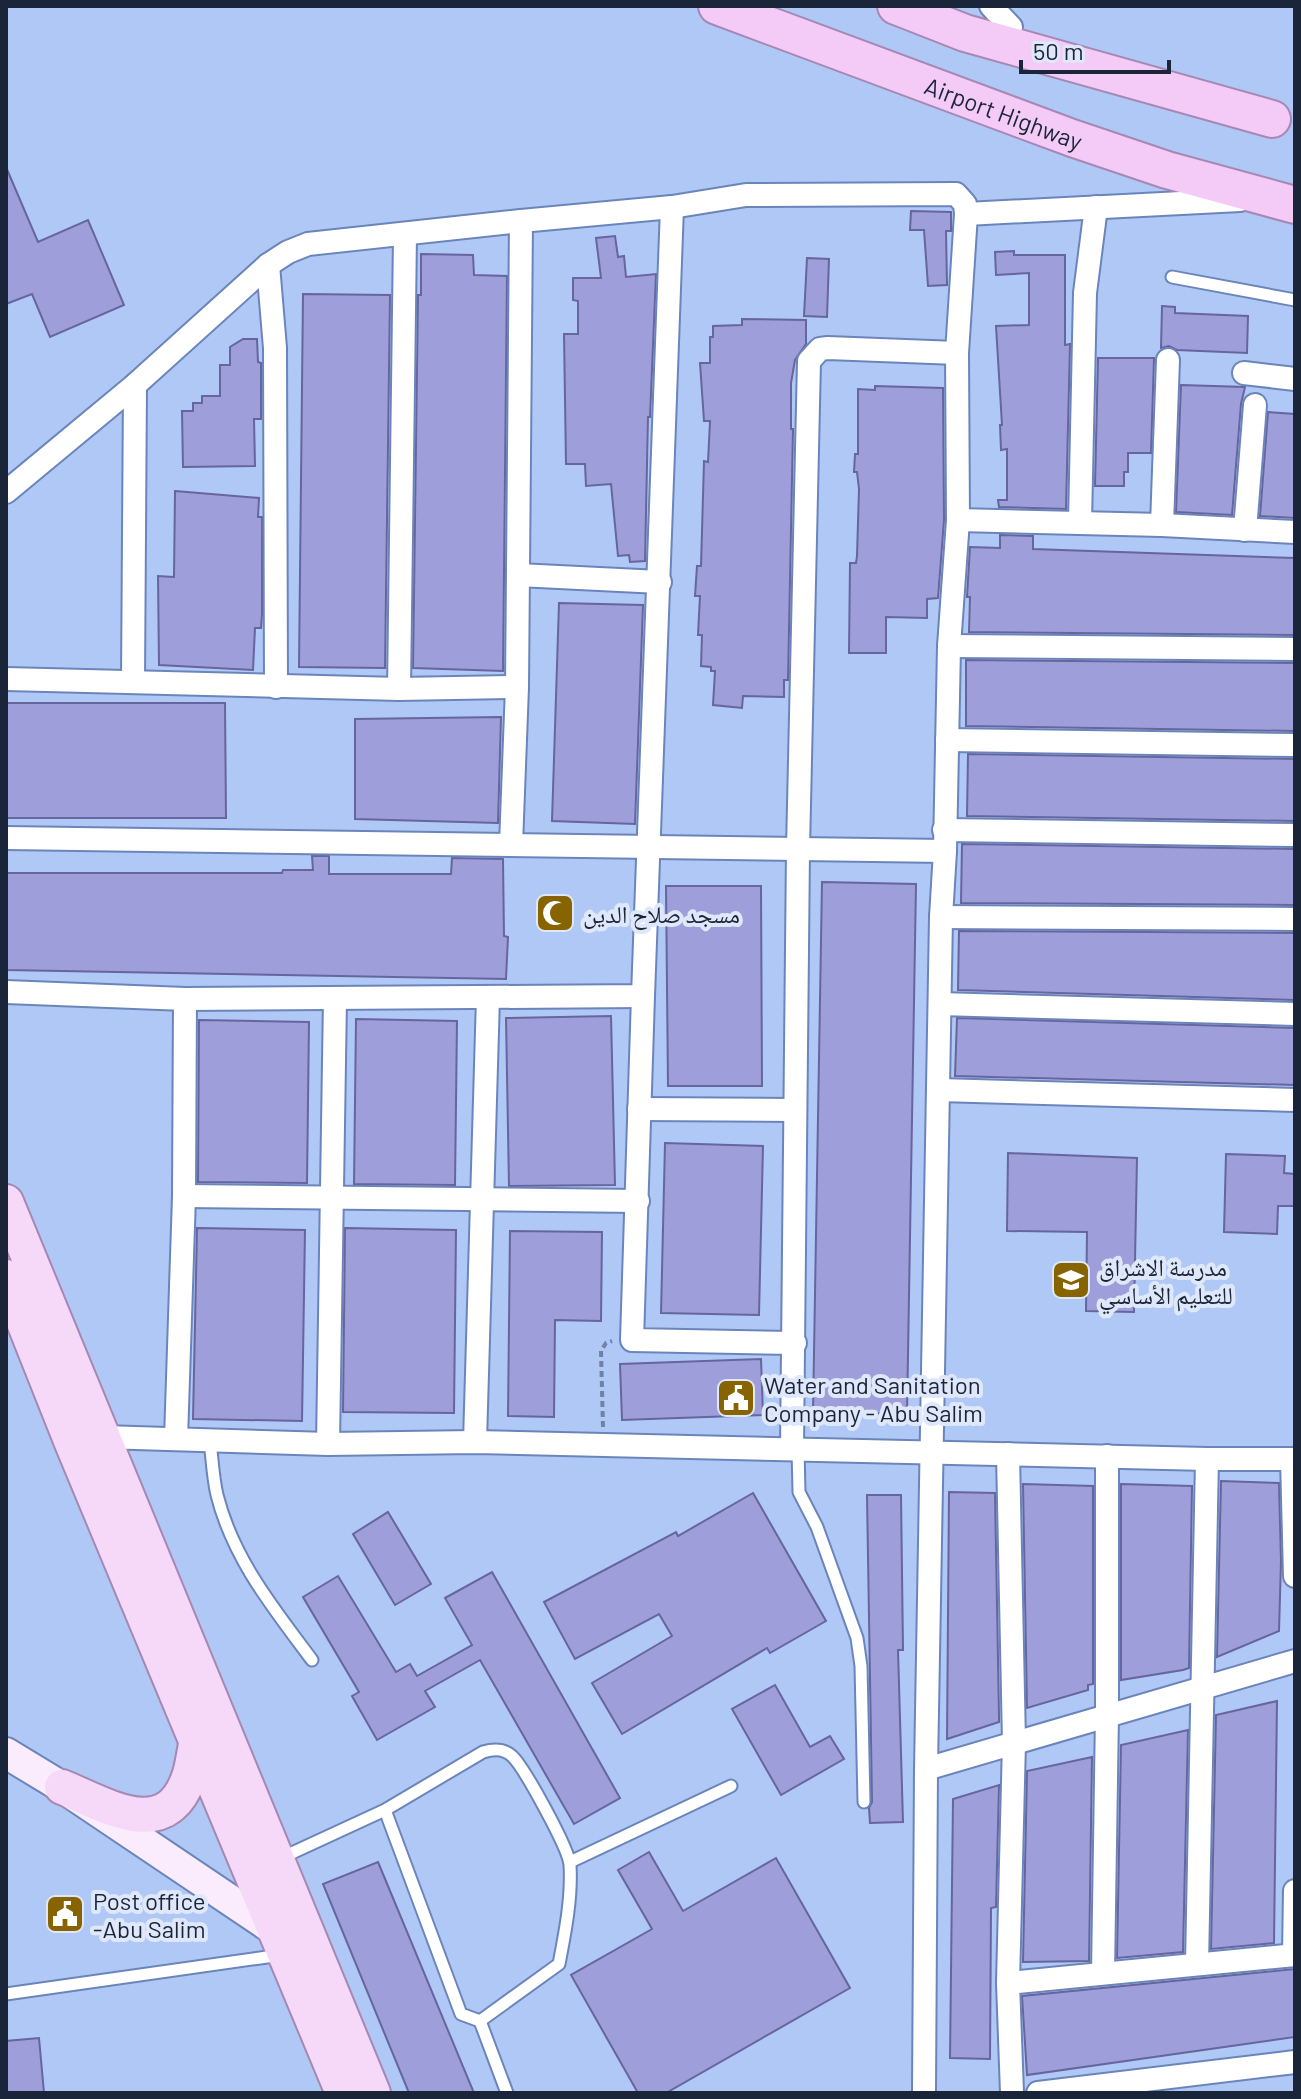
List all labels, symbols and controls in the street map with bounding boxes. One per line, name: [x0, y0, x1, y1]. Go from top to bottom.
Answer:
scale bar: [1021, 24, 1169, 74]
text: 50 m: [1033, 36, 1084, 65]
street label: Airport Highway: [921, 70, 1086, 155]
mosque icon: مسجد صلاح الدين: [534, 892, 576, 934]
place label: مسجد صلاح الدين: [583, 899, 740, 930]
place label: مدرسة الاشراق للتعليم الأساسي: [1099, 1252, 1233, 1315]
school or university icon: مدرسة الاشراق للتعليم الأساسي: [1050, 1259, 1092, 1301]
place label: Water and Sanitation Company - Abu Salim: [764, 1370, 983, 1427]
public building icon: Water and Sanitation Company - Abu Salim: [715, 1377, 757, 1419]
place label: Post office -Abu Salim: [93, 1886, 206, 1943]
public building icon: Post office -Abu Salim: [44, 1893, 86, 1935]

